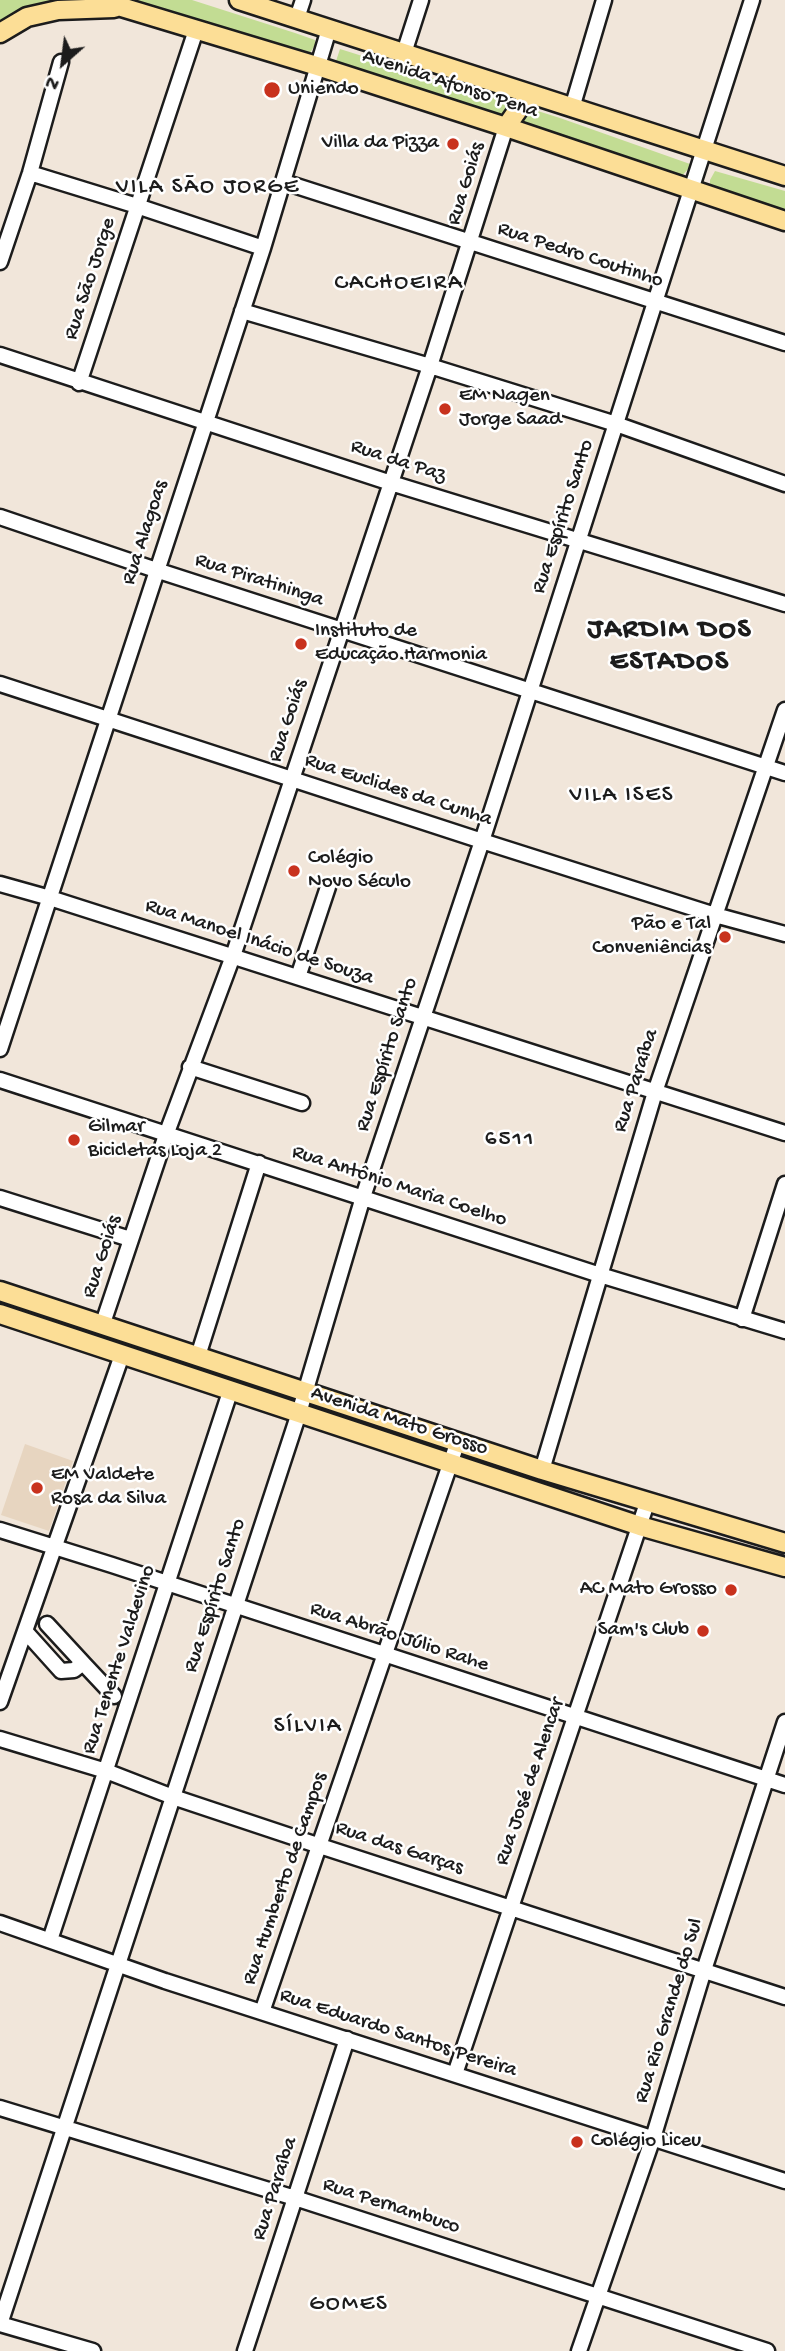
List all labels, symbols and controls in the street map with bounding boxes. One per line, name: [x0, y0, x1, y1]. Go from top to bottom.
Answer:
north arrow: [28, 28, 98, 98]
street label: Avenida Afonso Pena: [359, 45, 541, 125]
text: N: [42, 69, 64, 95]
place label: Uniendo: [288, 77, 359, 103]
marker: Uniendo: [262, 80, 282, 100]
place label: Villa da Pizza: [322, 131, 439, 157]
marker: Villa da Pizza: [445, 136, 461, 152]
street label: Rua Goiás: [442, 139, 492, 229]
district label: VILA SÃO JORGE: [118, 174, 298, 202]
street label: Rua São Jorge: [59, 215, 123, 343]
street label: Rua Pedro Coutinho: [494, 217, 666, 295]
district label: CACHOEIRA: [336, 270, 462, 298]
place label: EM Nagen Jorge Saad: [459, 384, 562, 434]
marker: EM Nagen Jorge Saad: [437, 401, 453, 417]
street label: Rua da Paz: [347, 435, 449, 489]
street label: Rua Espírito Santo: [527, 437, 601, 597]
street label: Rua Alagoas: [117, 478, 175, 588]
street label: Rua Piratininga: [191, 548, 327, 614]
district label: JARDIM DOS ESTADOS: [589, 615, 751, 681]
place label: Instituto de Educação Harmonia: [315, 619, 487, 669]
marker: Instituto de Educação Harmonia: [293, 636, 309, 652]
street label: Rua Goiás: [264, 676, 314, 766]
street label: Rua Euclides da Cunha: [301, 749, 495, 833]
district label: VILA ISES: [571, 782, 673, 810]
place label: Colégio Novo Século: [308, 846, 411, 896]
marker: Colégio Novo Século: [286, 863, 302, 879]
street label: Rua Manoel Inácio de Souza: [142, 894, 376, 992]
place label: Pão e Tal Conveniências: [592, 912, 711, 962]
marker: Pão e Tal Conveniências: [717, 929, 733, 945]
street label: Rua Espírito Santo: [351, 975, 425, 1135]
street label: Rua Paraíba: [608, 1026, 666, 1136]
place label: Gilmar Bicicletas Loja 2: [88, 1115, 222, 1165]
district label: 6511: [485, 1126, 535, 1154]
marker: Gilmar Bicicletas Loja 2: [66, 1132, 82, 1148]
street label: Rua Antônio Maria Coelho: [288, 1140, 510, 1234]
street label: Rua Goiás: [78, 1212, 128, 1302]
street label: Avenida Mato Grosso: [307, 1381, 491, 1463]
place label: EM Valdete Rosa da Silva: [51, 1463, 166, 1513]
marker: EM Valdete Rosa da Silva: [29, 1480, 45, 1496]
street label: Rua Espírito Santo: [179, 1516, 253, 1676]
street label: Rua Tenente Valdevino: [78, 1562, 162, 1758]
place label: AC Mato Grosso: [580, 1577, 717, 1603]
marker: AC Mato Grosso: [723, 1582, 739, 1598]
street label: Rua Abrão Júlio Rahe: [306, 1597, 492, 1679]
place label: Sam's Club: [598, 1618, 689, 1644]
marker: Sam's Club: [695, 1623, 711, 1639]
street label: Rua José de Alencar: [491, 1695, 571, 1869]
district label: SÍLVIA: [274, 1713, 342, 1741]
street label: Rua Humberto de Campos: [238, 1769, 334, 1989]
street label: Rua das Garças: [332, 1816, 466, 1882]
street label: Rua Rio Grande do Sul: [630, 1916, 710, 2106]
street label: Rua Eduardo Santos Pereira: [276, 1984, 520, 2084]
place label: Colégio Liceu: [591, 2129, 701, 2155]
street label: Rua Paraíba: [247, 2134, 305, 2244]
marker: Colégio Liceu: [569, 2134, 585, 2150]
street label: Rua Pernambuco: [319, 2173, 463, 2241]
district label: GOMES: [310, 2291, 388, 2319]

